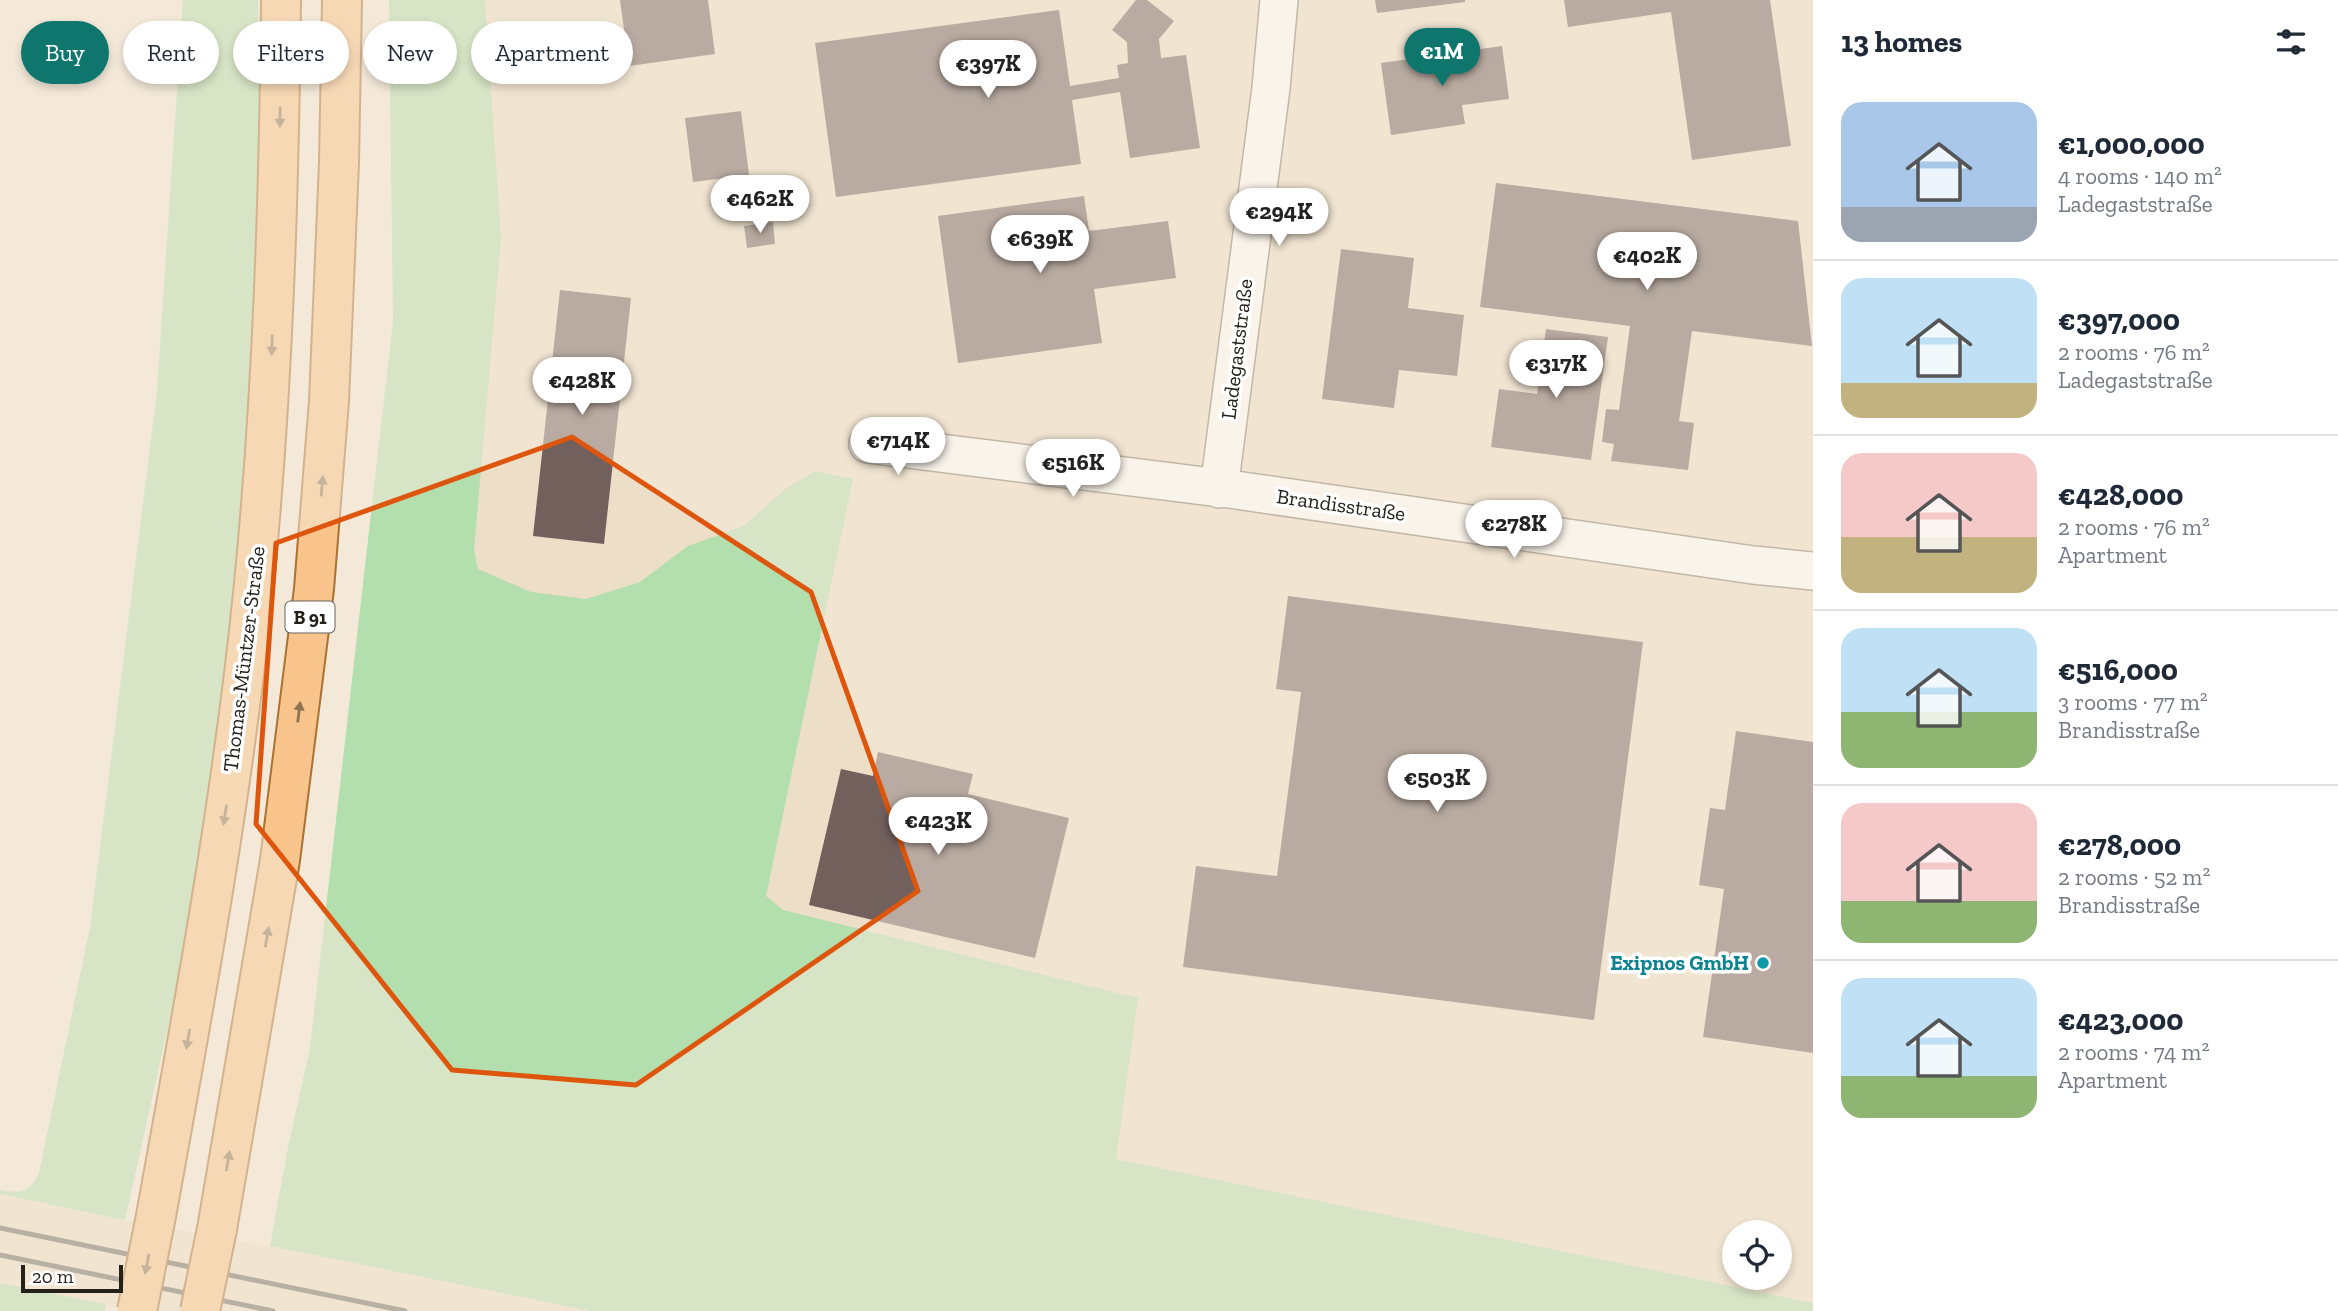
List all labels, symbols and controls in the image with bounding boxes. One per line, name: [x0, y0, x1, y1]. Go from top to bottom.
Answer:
chip: Buy: [21, 21, 109, 84]
chip: Rent: [123, 21, 219, 84]
chip: Filters: [233, 21, 349, 84]
chip: New: [363, 21, 457, 84]
chip: Apartment: [471, 21, 633, 84]
icon: filters: [2272, 23, 2310, 61]
text: 13 homes: [1841, 24, 1962, 60]
pin: €1M: [1408, 28, 1476, 88]
text: €1M: [1420, 37, 1464, 65]
pin: €397K: [939, 41, 1037, 100]
text: €397K: [955, 49, 1021, 77]
one-way arrow: [274, 106, 285, 128]
text: €1,000,000: [2058, 126, 2205, 162]
icon: home: [1897, 130, 1981, 214]
text: 4 rooms · 140 m²: [2058, 162, 2222, 190]
pin: €462K: [711, 176, 809, 235]
text: €462K: [727, 184, 793, 212]
pin: €294K: [1230, 188, 1328, 248]
text: Ladegaststraße: [2058, 190, 2213, 218]
text: €294K: [1246, 197, 1312, 225]
pin: €639K: [991, 216, 1089, 275]
text: €639K: [1007, 224, 1073, 252]
pin: €402K: [1598, 232, 1696, 292]
text: €402K: [1613, 241, 1681, 269]
street label: Ladegaststraße: [1215, 277, 1258, 421]
text: €397,000: [2058, 302, 2180, 338]
icon: home: [1897, 306, 1981, 390]
one-way arrow: [267, 334, 278, 356]
text: 2 rooms · 76 m²: [2058, 338, 2210, 366]
pin: €317K: [1507, 340, 1605, 400]
text: €317K: [1525, 349, 1587, 377]
pin: €428K: [533, 358, 631, 417]
text: €428K: [549, 366, 615, 394]
text: Ladegaststraße: [2058, 366, 2213, 394]
pin: €714K: [849, 418, 947, 477]
text: €714K: [867, 426, 929, 454]
pin: €516K: [1024, 440, 1122, 499]
text: €516K: [1042, 448, 1104, 476]
one-way arrow: [317, 475, 328, 497]
text: €428,000: [2058, 477, 2184, 513]
icon: home: [1897, 481, 1981, 565]
street label: Brandisstraße: [1275, 483, 1407, 526]
pin: €278K: [1465, 500, 1563, 560]
text: €278K: [1481, 509, 1547, 537]
text: 2 rooms · 76 m²: [2058, 513, 2210, 541]
text: Apartment: [2058, 541, 2167, 569]
street label: Thomas-Müntzer-Straße: [217, 545, 270, 773]
road number: B 91: [286, 602, 334, 632]
text: €516,000: [2058, 652, 2178, 688]
icon: home: [1897, 656, 1981, 740]
text: 3 rooms · 77 m²: [2058, 688, 2208, 716]
one-way arrow: [294, 701, 305, 723]
text: Brandisstraße: [2058, 716, 2200, 744]
pin: €503K: [1388, 754, 1486, 814]
text: €503K: [1404, 763, 1470, 791]
pin: €423K: [889, 798, 987, 857]
one-way arrow: [219, 804, 230, 826]
text: €423K: [905, 806, 971, 834]
text: €278,000: [2058, 827, 2181, 863]
icon: home: [1897, 831, 1981, 915]
text: 2 rooms · 52 m²: [2058, 863, 2210, 891]
text: Brandisstraße: [2058, 891, 2200, 919]
one-way arrow: [262, 926, 273, 948]
place label: Exipnos GmbH: [1610, 950, 1749, 975]
marker: Exipnos GmbH: [1755, 955, 1771, 971]
text: €423,000: [2058, 1002, 2183, 1038]
icon: home: [1897, 1006, 1981, 1090]
one-way arrow: [182, 1028, 193, 1050]
text: 2 rooms · 74 m²: [2058, 1038, 2209, 1066]
text: Apartment: [2058, 1066, 2167, 1094]
one-way arrow: [223, 1150, 234, 1172]
map controls: [1722, 1220, 1792, 1290]
button: locate: [1722, 1220, 1792, 1290]
one-way arrow: [141, 1253, 152, 1275]
scale bar: [21, 1262, 122, 1294]
text: 20 m: [32, 1265, 73, 1288]

